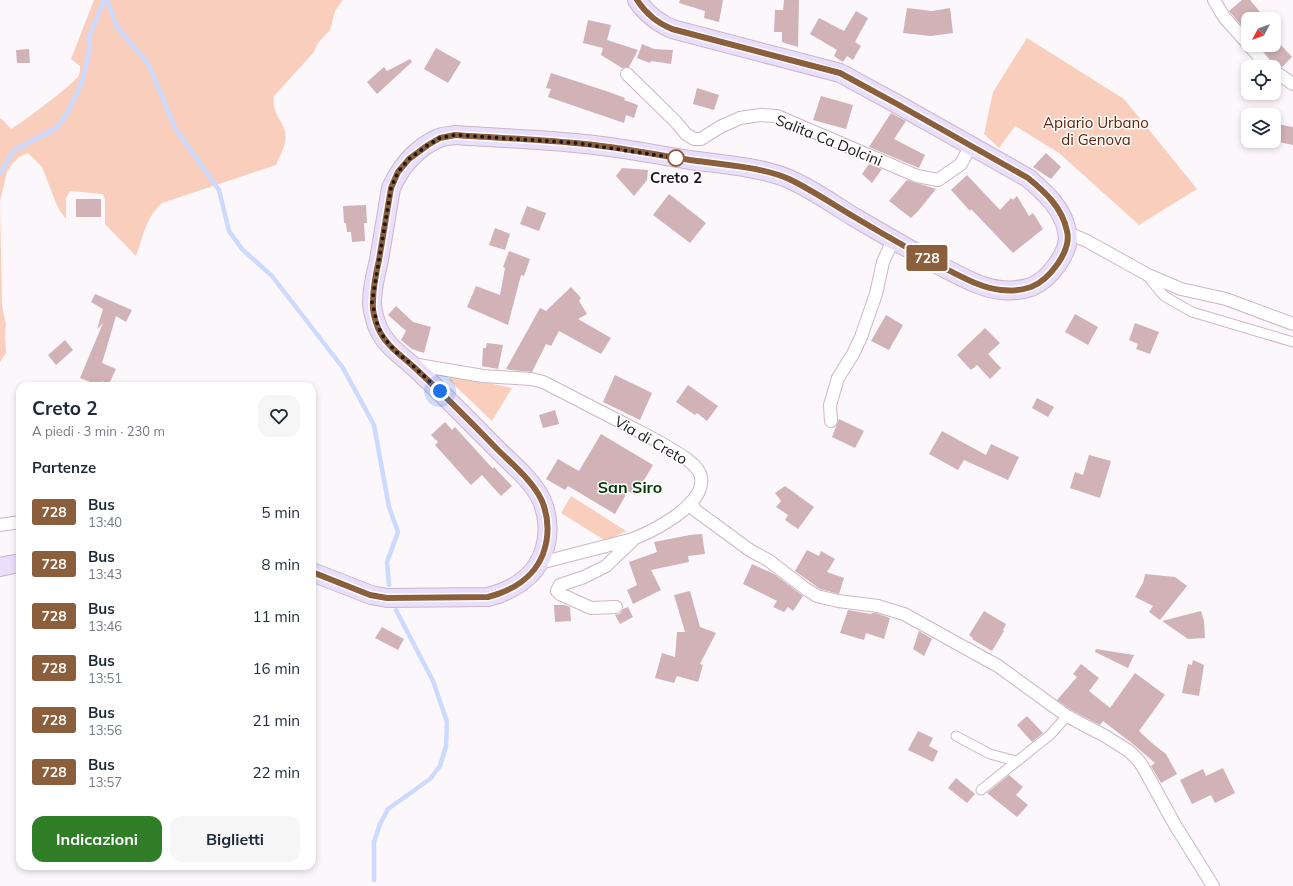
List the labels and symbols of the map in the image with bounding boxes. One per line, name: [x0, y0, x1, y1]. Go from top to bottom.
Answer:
north arrow: [1241, 12, 1281, 52]
street label: Salita Ca Dolcini: [773, 110, 885, 170]
park label: Apiario Urbano di Genova: [1043, 113, 1149, 149]
marker: Creto 2: [667, 149, 685, 167]
place label: Creto 2: [650, 168, 702, 187]
line badge: 728: [904, 245, 950, 271]
your location: [430, 381, 450, 401]
street label: Via di Creto: [611, 412, 691, 468]
district label: San Siro: [598, 477, 662, 497]

